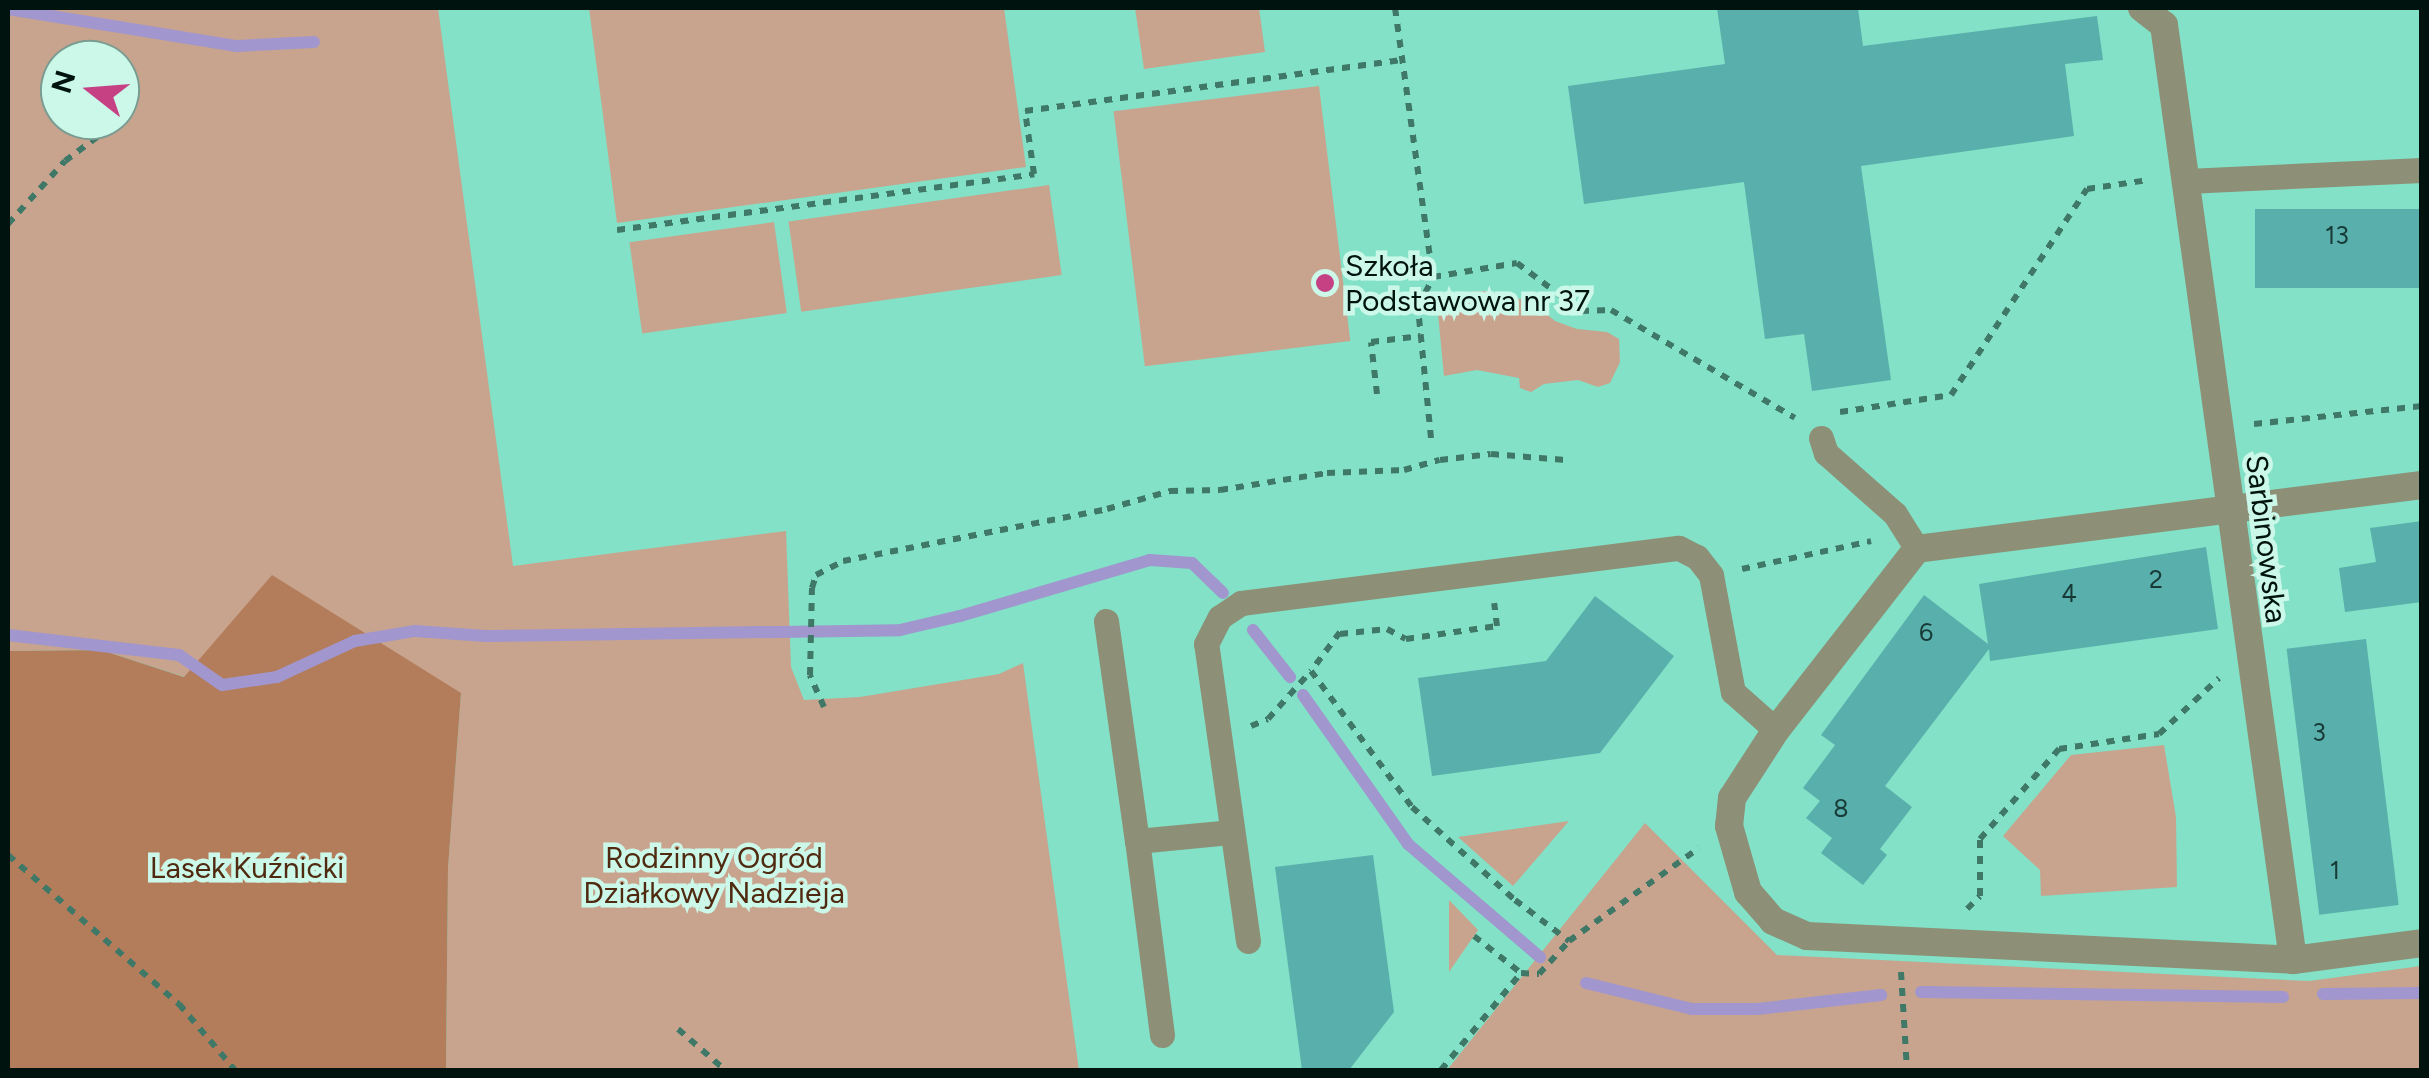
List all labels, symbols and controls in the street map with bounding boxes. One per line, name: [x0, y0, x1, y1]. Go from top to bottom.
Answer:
north arrow: [40, 40, 140, 140]
text: N: [44, 66, 83, 97]
house number: 13: [2325, 220, 2349, 250]
place label: Szkoła Podstawowa nr 37: [1345, 248, 1590, 318]
marker: Szkoła Podstawowa nr 37: [1314, 272, 1336, 294]
street label: Sarbinowska: [2238, 453, 2294, 625]
house number: 2: [2149, 564, 2163, 594]
house number: 4: [2061, 578, 2077, 608]
house number: 6: [1919, 617, 1933, 647]
house number: 3: [2312, 717, 2326, 747]
house number: 8: [1833, 793, 1849, 823]
park label: Rodzinny Ogród Działkowy Nadzieja: [583, 840, 845, 910]
park label: Lasek Kuźnicki: [150, 850, 344, 886]
house number: 1: [2330, 855, 2340, 885]

